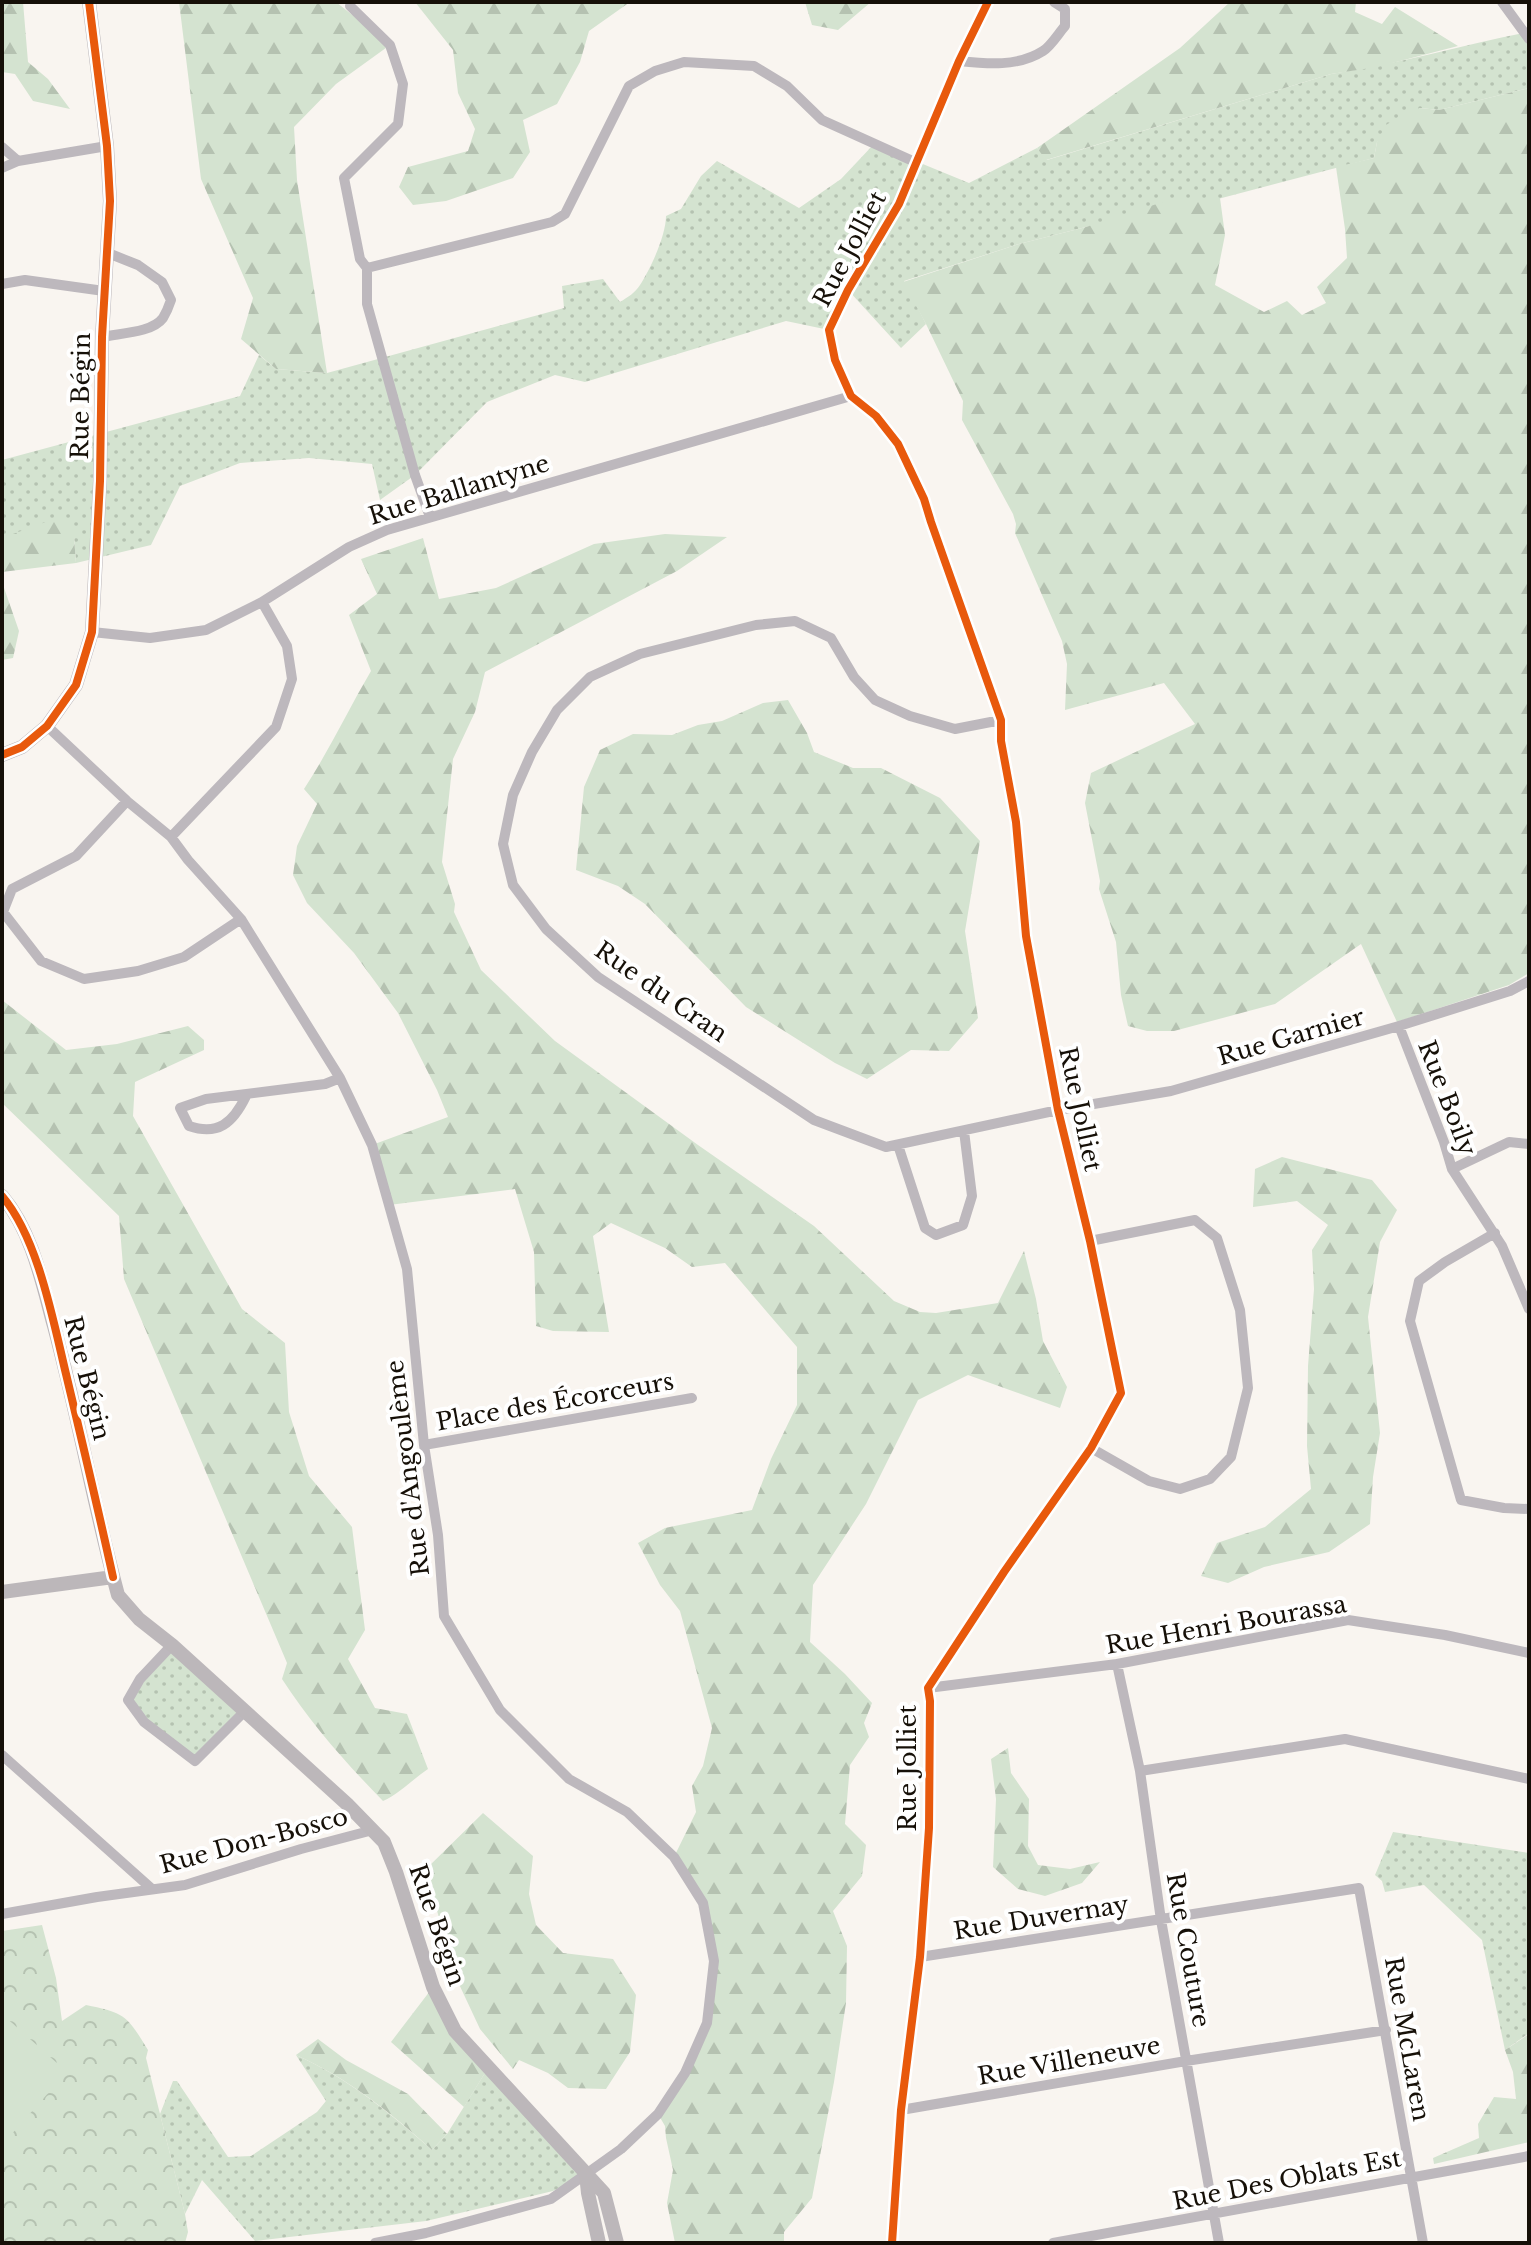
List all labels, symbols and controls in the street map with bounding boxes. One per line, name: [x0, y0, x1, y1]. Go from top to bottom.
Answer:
street label: Rue Jolliet: [807, 186, 892, 312]
street label: Rue Bégin: [65, 332, 96, 460]
street label: Rue Ballantyne: [365, 448, 553, 531]
street label: Rue du Cran: [589, 935, 733, 1048]
street label: Rue Garnier: [1214, 1002, 1368, 1071]
street label: Rue Boily: [1412, 1036, 1483, 1160]
street label: Rue Jolliet: [1053, 1044, 1108, 1174]
street label: Rue Bégin: [58, 1313, 117, 1443]
street label: Rue d'Angoulème: [380, 1358, 435, 1578]
street label: Place des Écorceurs: [434, 1366, 676, 1437]
street label: Rue Henri Bourassa: [1103, 1589, 1349, 1660]
street label: Rue Jolliet: [893, 1705, 922, 1831]
street label: Rue Don-Bosco: [157, 1801, 351, 1880]
street label: Rue Bégin: [403, 1860, 472, 1990]
street label: Rue Couture: [1161, 1870, 1216, 2030]
street label: Rue Duvernay: [951, 1889, 1131, 1946]
street label: Rue McLaren: [1379, 1955, 1436, 2123]
street label: Rue Villeneuve: [975, 2030, 1163, 2091]
street label: Rue Des Oblats Est: [1170, 2143, 1404, 2216]

